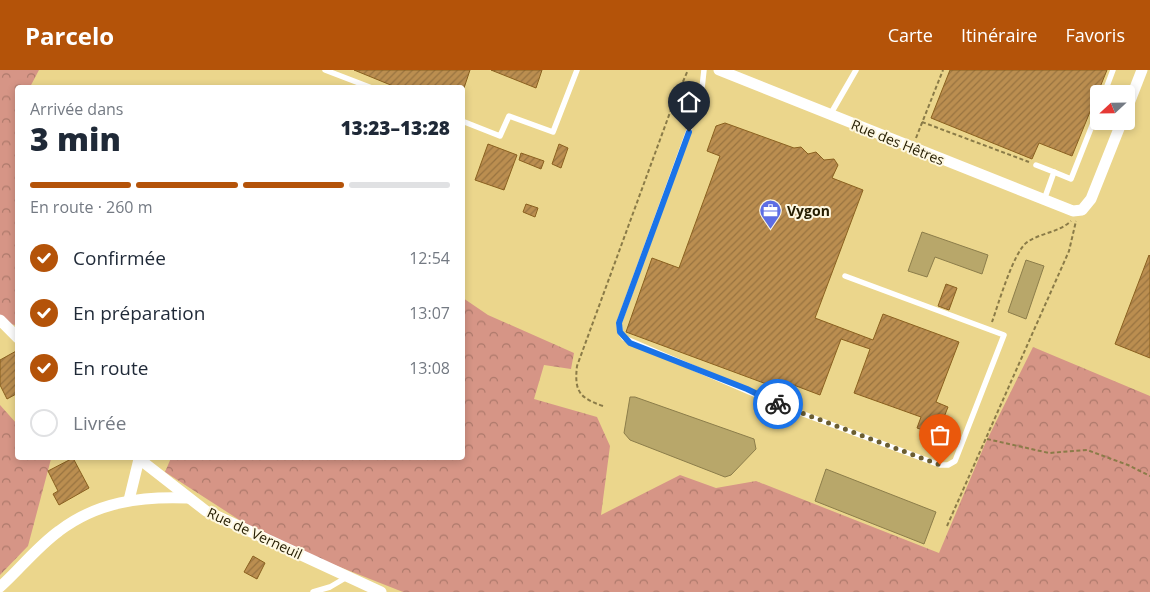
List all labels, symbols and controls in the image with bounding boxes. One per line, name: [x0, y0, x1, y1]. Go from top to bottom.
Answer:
text: Parcelo: [25, 19, 114, 52]
text: Carte: [888, 23, 933, 47]
text: Itinéraire: [961, 23, 1037, 47]
text: Favoris: [1065, 23, 1125, 47]
pin: [668, 81, 710, 132]
north arrow: [1090, 85, 1135, 130]
map controls: [1090, 85, 1135, 130]
icon: home: [675, 88, 703, 116]
text: Arrivée dans: [30, 98, 123, 120]
text: 13:23–13:28: [340, 115, 450, 141]
street label: Rue des Hêtres: [849, 115, 948, 169]
text: 3 min: [30, 117, 121, 160]
text: En route · 260 m: [30, 196, 152, 218]
office icon: Vygon: [759, 198, 783, 229]
place label: Vygon: [787, 201, 830, 220]
icon: check: [30, 244, 58, 272]
text: Confirmée: [73, 245, 166, 271]
text: 12:54: [409, 247, 450, 269]
icon: check: [30, 299, 58, 327]
text: En préparation: [73, 300, 205, 326]
text: 13:07: [409, 302, 450, 324]
icon: check: [30, 354, 58, 382]
text: En route: [73, 355, 148, 381]
text: 13:08: [409, 357, 450, 379]
courier: [753, 379, 803, 429]
icon: bike: [764, 390, 792, 418]
text: Livrée: [73, 410, 126, 436]
pin: [919, 414, 961, 465]
icon: bag: [926, 421, 954, 449]
street label: Rue de Verneuil: [204, 503, 306, 563]

